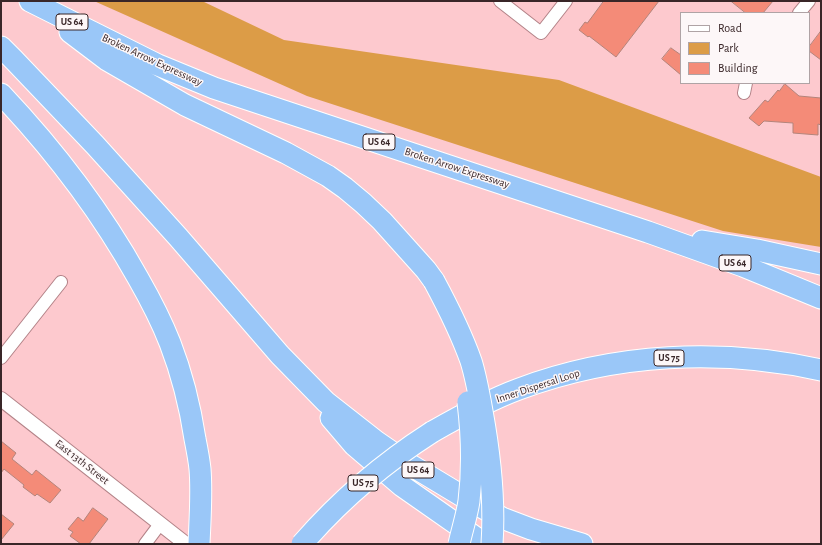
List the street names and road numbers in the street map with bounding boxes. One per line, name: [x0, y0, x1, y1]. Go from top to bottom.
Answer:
road number: US 64: [56, 14, 88, 30]
street label: Broken Arrow Expressway: [100, 31, 204, 89]
road number: US 64: [363, 134, 395, 150]
street label: Broken Arrow Expressway: [403, 145, 511, 191]
road number: US 64: [719, 255, 751, 271]
road number: US 75: [654, 350, 684, 366]
street label: Inner Dispersal Loop: [495, 366, 581, 406]
street label: East 13th Street: [52, 437, 112, 487]
road number: US 64: [402, 462, 434, 478]
road number: US 75: [348, 475, 378, 491]

